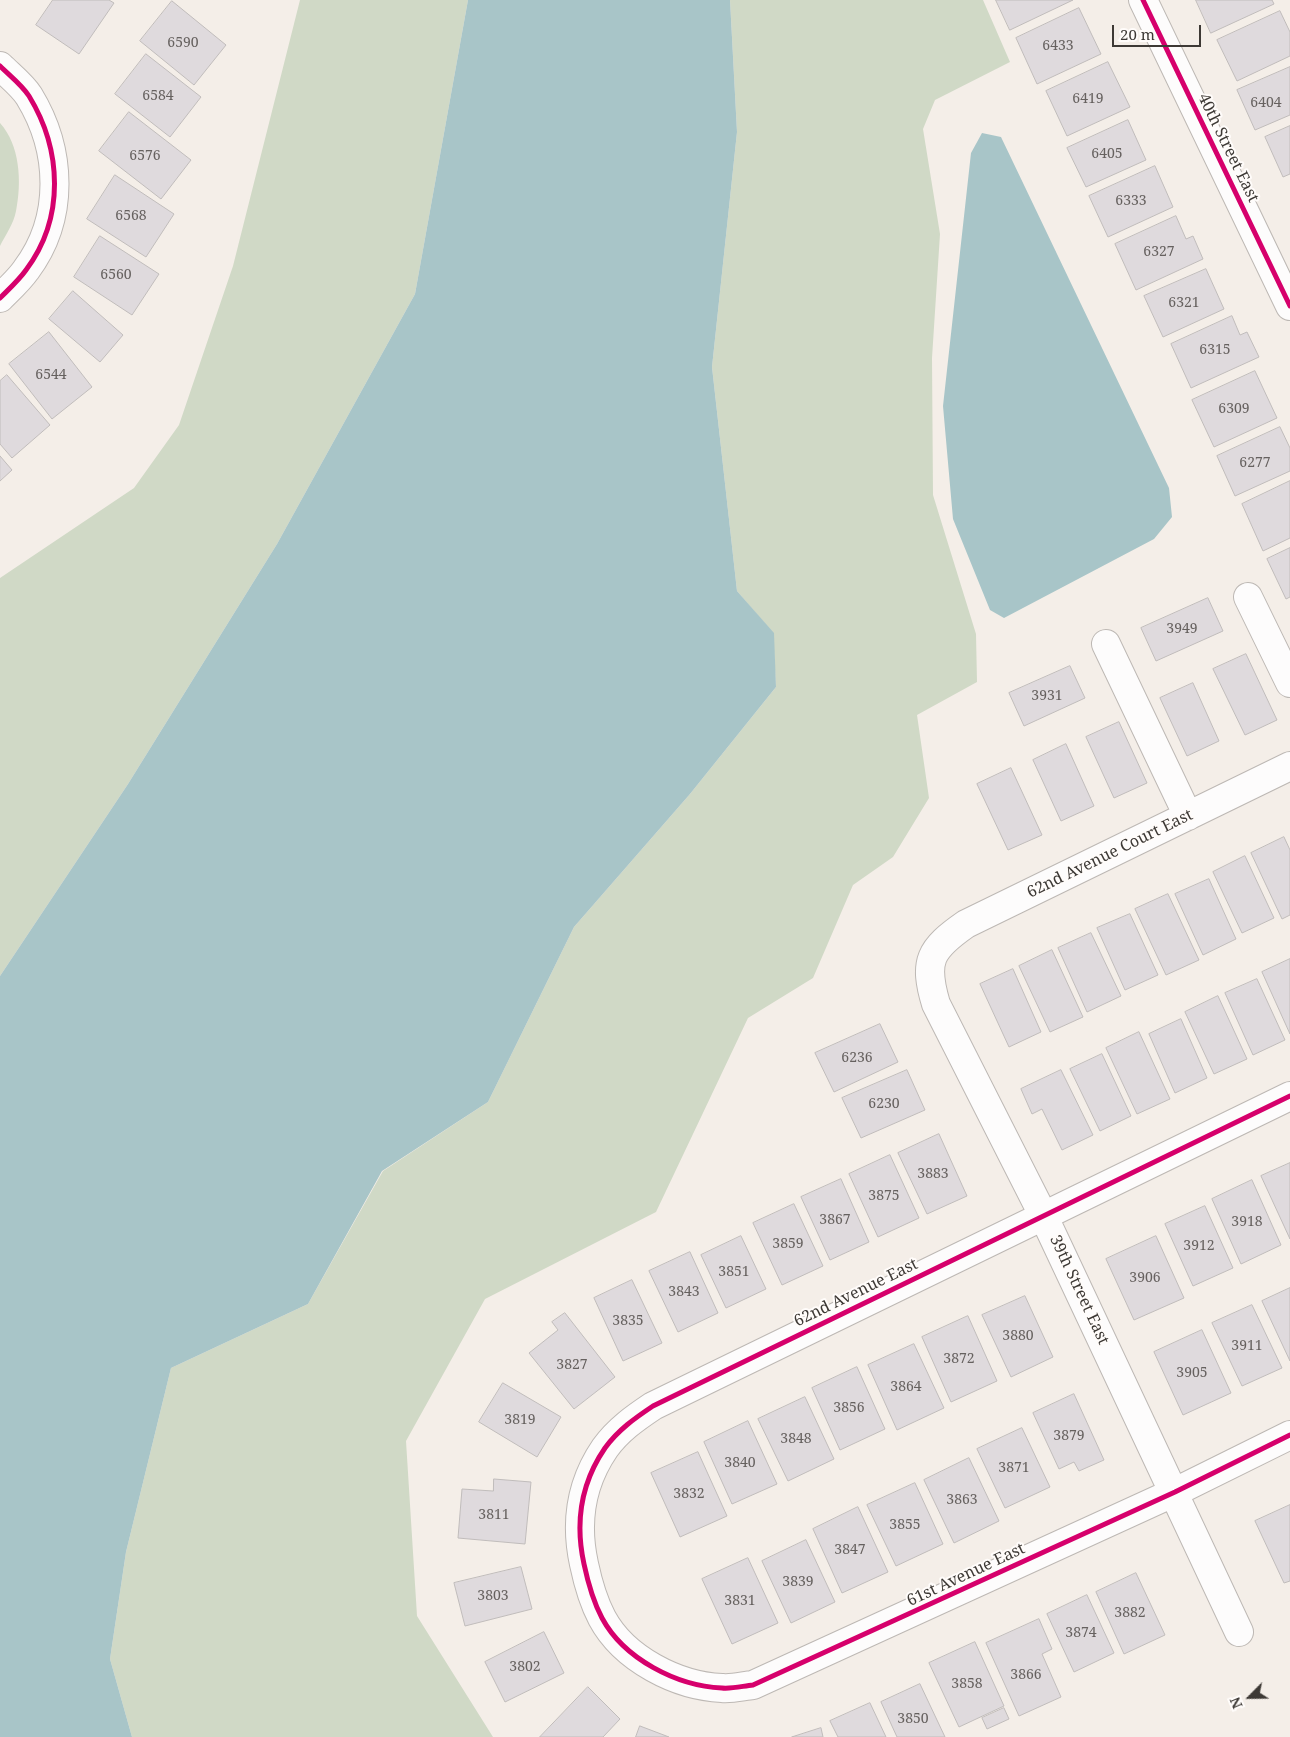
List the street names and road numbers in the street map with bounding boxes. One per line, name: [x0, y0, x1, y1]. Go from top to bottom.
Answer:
street label: 40th Street East: [1193, 91, 1263, 205]
street label: 62nd Avenue Court East: [1024, 806, 1196, 902]
street label: 39th Street East: [1045, 1232, 1113, 1348]
street label: 62nd Avenue East: [791, 1255, 921, 1331]
street label: 61st Avenue East: [904, 1539, 1028, 1611]

